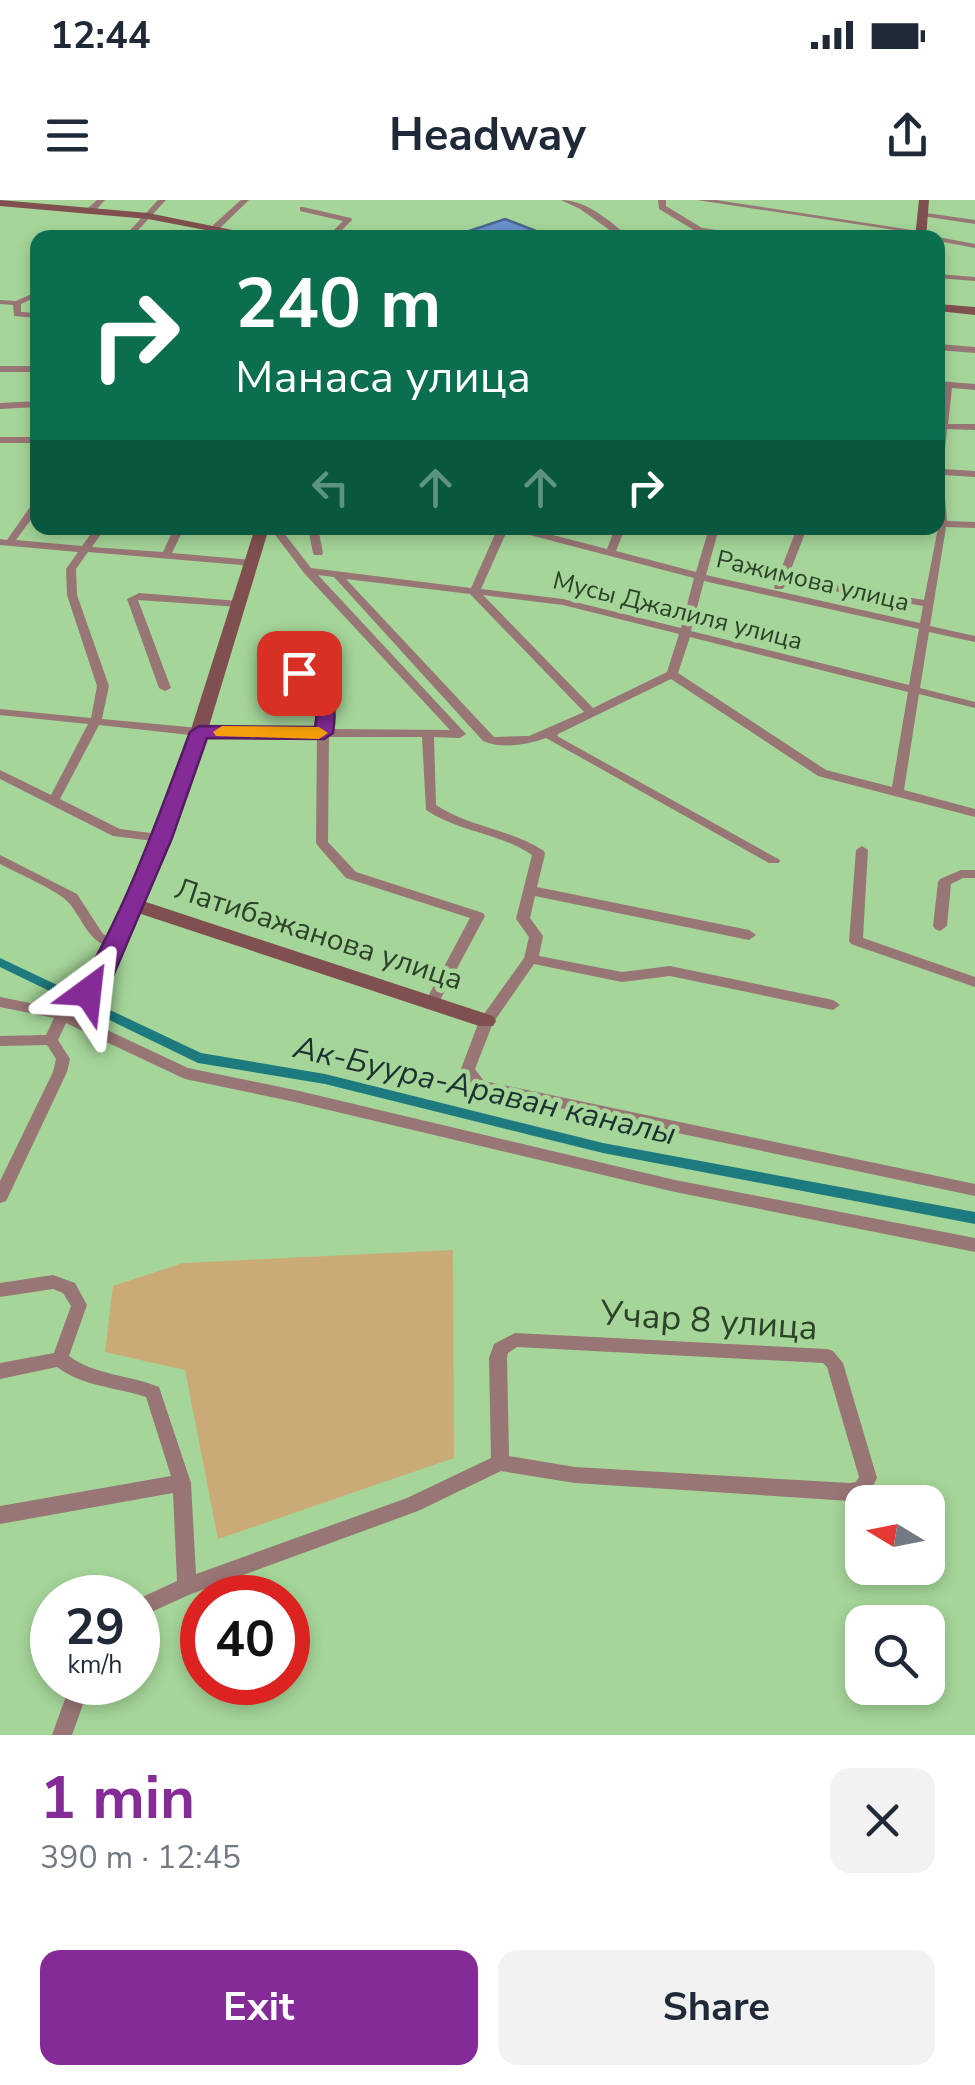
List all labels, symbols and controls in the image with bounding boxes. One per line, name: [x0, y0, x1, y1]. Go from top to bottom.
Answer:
text: 12:44: [50, 10, 151, 61]
text: Headway: [389, 105, 586, 166]
icon: menu: [40, 108, 95, 163]
icon: share: [880, 108, 935, 163]
text: 240 m: [235, 256, 441, 352]
icon: right: [70, 270, 200, 400]
text: Манаса улица: [235, 347, 531, 408]
icon: left: [303, 460, 358, 515]
icon: ahead: [408, 460, 463, 515]
icon: ahead: [513, 460, 568, 515]
icon: right: [618, 460, 673, 515]
street label: Ражимова улица: [713, 542, 913, 620]
street label: Мусы Джалиля улица: [549, 563, 806, 658]
pin: [257, 631, 342, 716]
icon: arrive: [272, 646, 327, 701]
street label: Латибажанова улица: [170, 869, 468, 1000]
position arrow: [36, 940, 140, 1044]
water label: Ак-Буура-Араван каналы: [289, 1025, 680, 1155]
street label: Учар 8 улица: [598, 1289, 819, 1352]
north arrow: [845, 1485, 945, 1585]
map controls: [845, 1485, 945, 1705]
speed limit sign: 40: [180, 1575, 310, 1705]
text: 29: [65, 1593, 125, 1662]
button: search: [845, 1605, 945, 1705]
text: km/h: [67, 1648, 123, 1682]
text: 1 min: [40, 1757, 195, 1839]
button: close: [830, 1768, 935, 1873]
text: 390 m · 12:45: [40, 1836, 241, 1879]
button: Exit: [40, 1950, 478, 2065]
button: Share: [498, 1950, 935, 2065]

